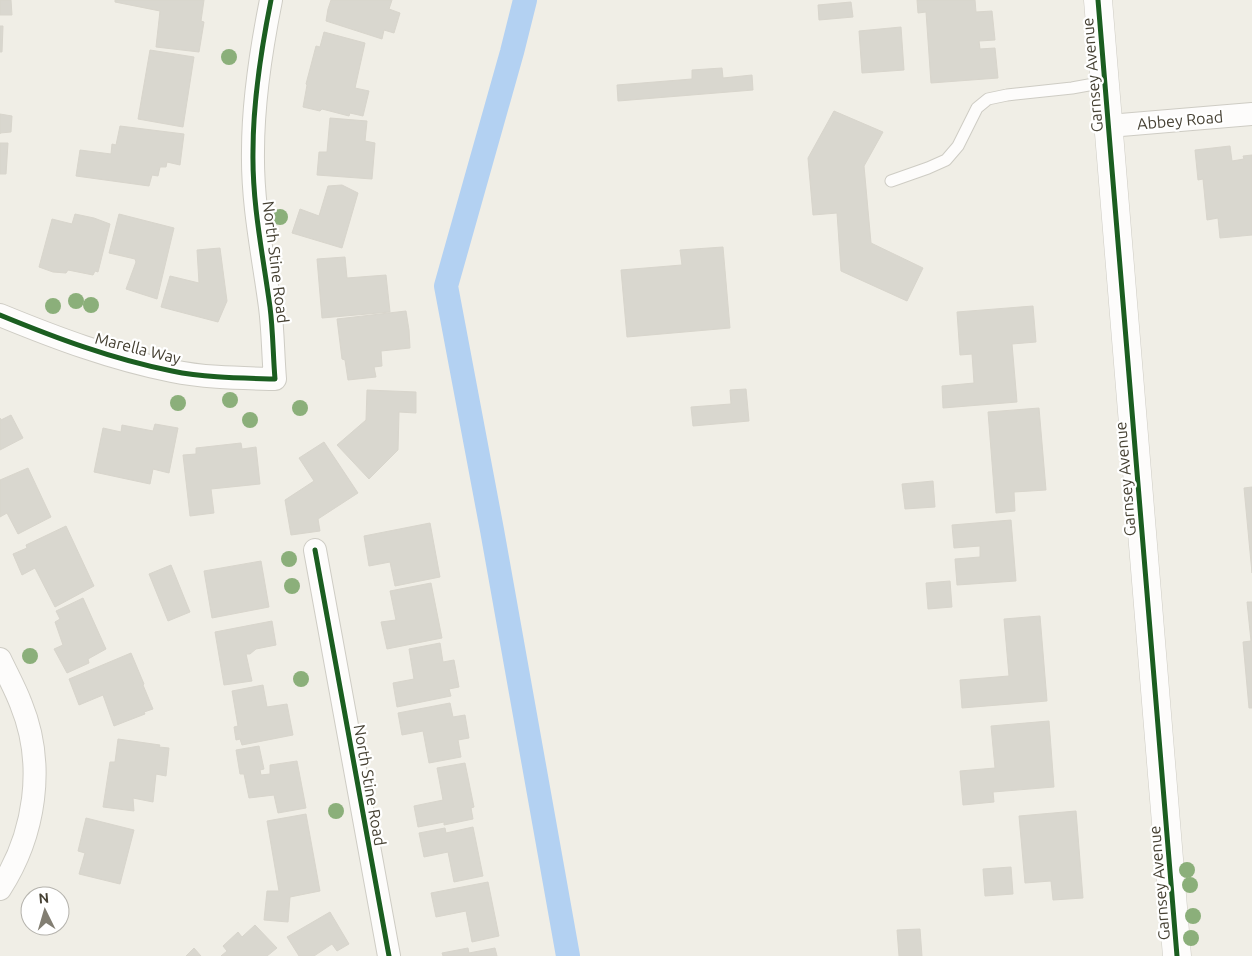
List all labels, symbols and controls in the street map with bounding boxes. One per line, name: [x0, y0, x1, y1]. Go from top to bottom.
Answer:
street label: Garnsey Avenue: [1078, 17, 1106, 133]
street label: Abbey Road: [1136, 107, 1224, 133]
street label: North Stine Road: [260, 200, 292, 324]
street label: Marella Way: [93, 329, 183, 367]
street label: Garnsey Avenue: [1111, 421, 1139, 537]
street label: North Stine Road: [350, 723, 390, 847]
street label: Garnsey Avenue: [1145, 825, 1173, 941]
north arrow: [20, 886, 70, 936]
text: N: [38, 890, 50, 906]

